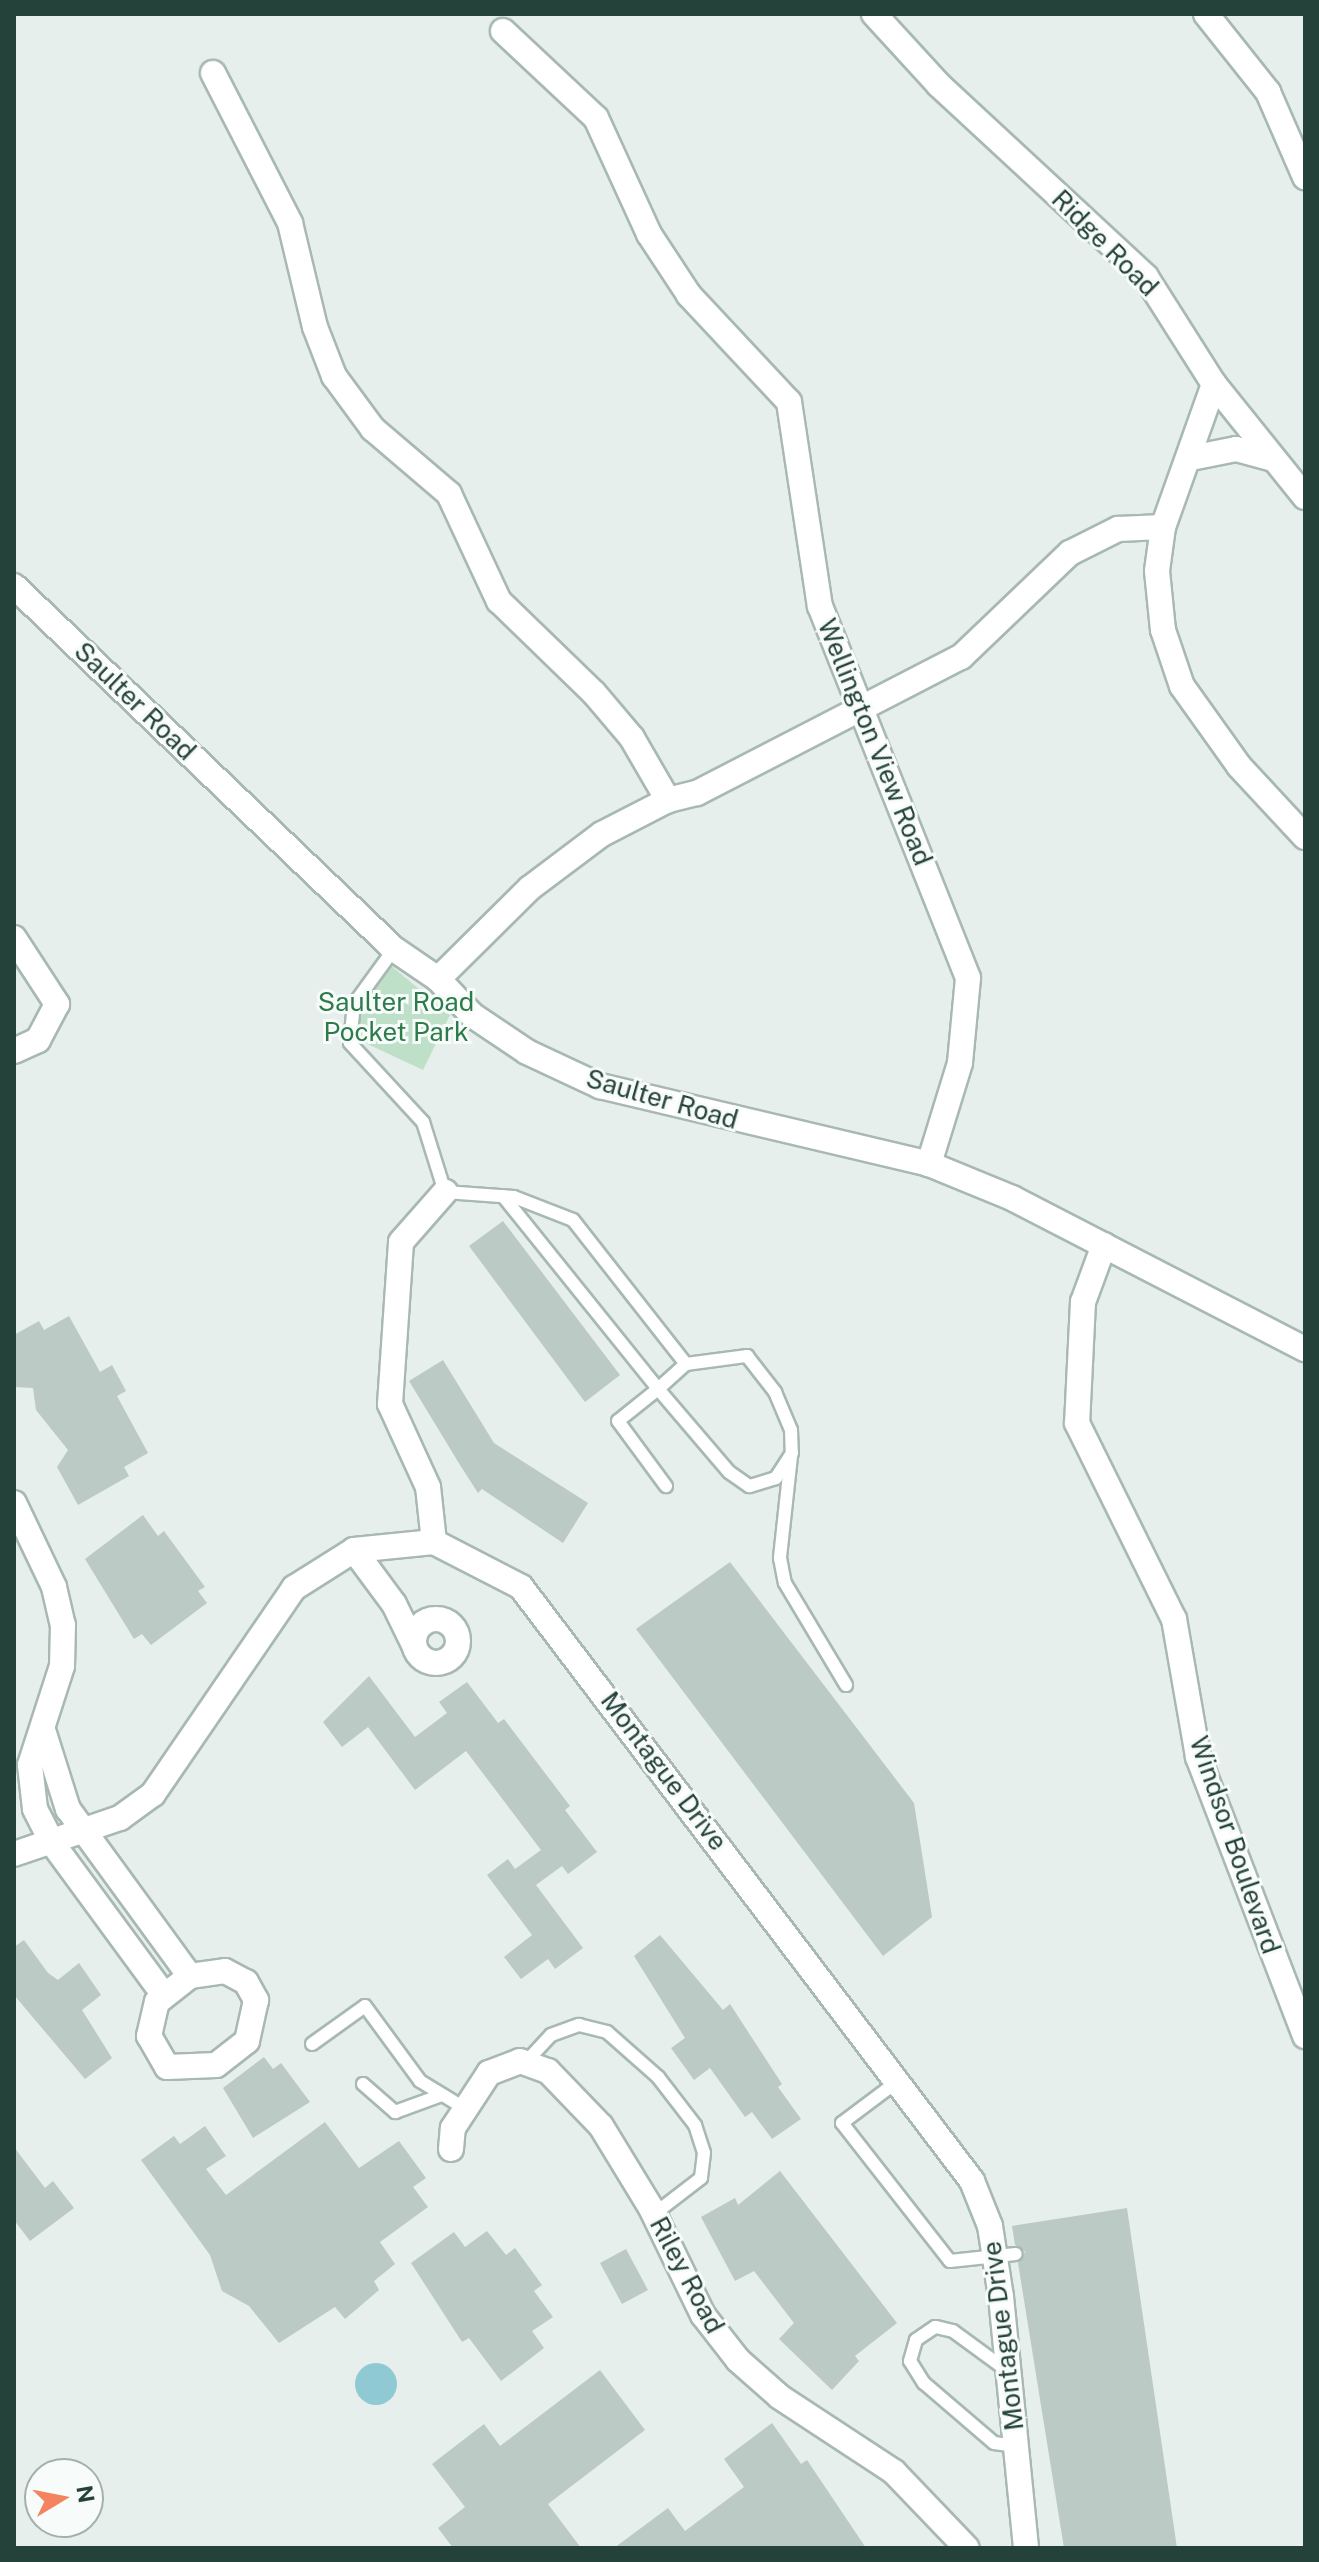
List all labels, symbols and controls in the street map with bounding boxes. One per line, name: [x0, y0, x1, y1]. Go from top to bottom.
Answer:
street label: Ridge Road: [1045, 183, 1165, 303]
street label: Wellington View Road: [811, 614, 939, 870]
street label: Saulter Road: [68, 635, 202, 767]
park label: Saulter Road Pocket Park: [318, 986, 474, 1048]
street label: Saulter Road: [583, 1062, 741, 1136]
street label: Montague Drive: [594, 1686, 734, 1856]
street label: Windsor Boulevard: [1183, 1732, 1287, 1958]
street label: Riley Road: [643, 2211, 731, 2339]
street label: Montague Drive: [976, 2240, 1030, 2432]
north arrow: [24, 2458, 104, 2538]
text: N: [71, 2483, 100, 2505]

